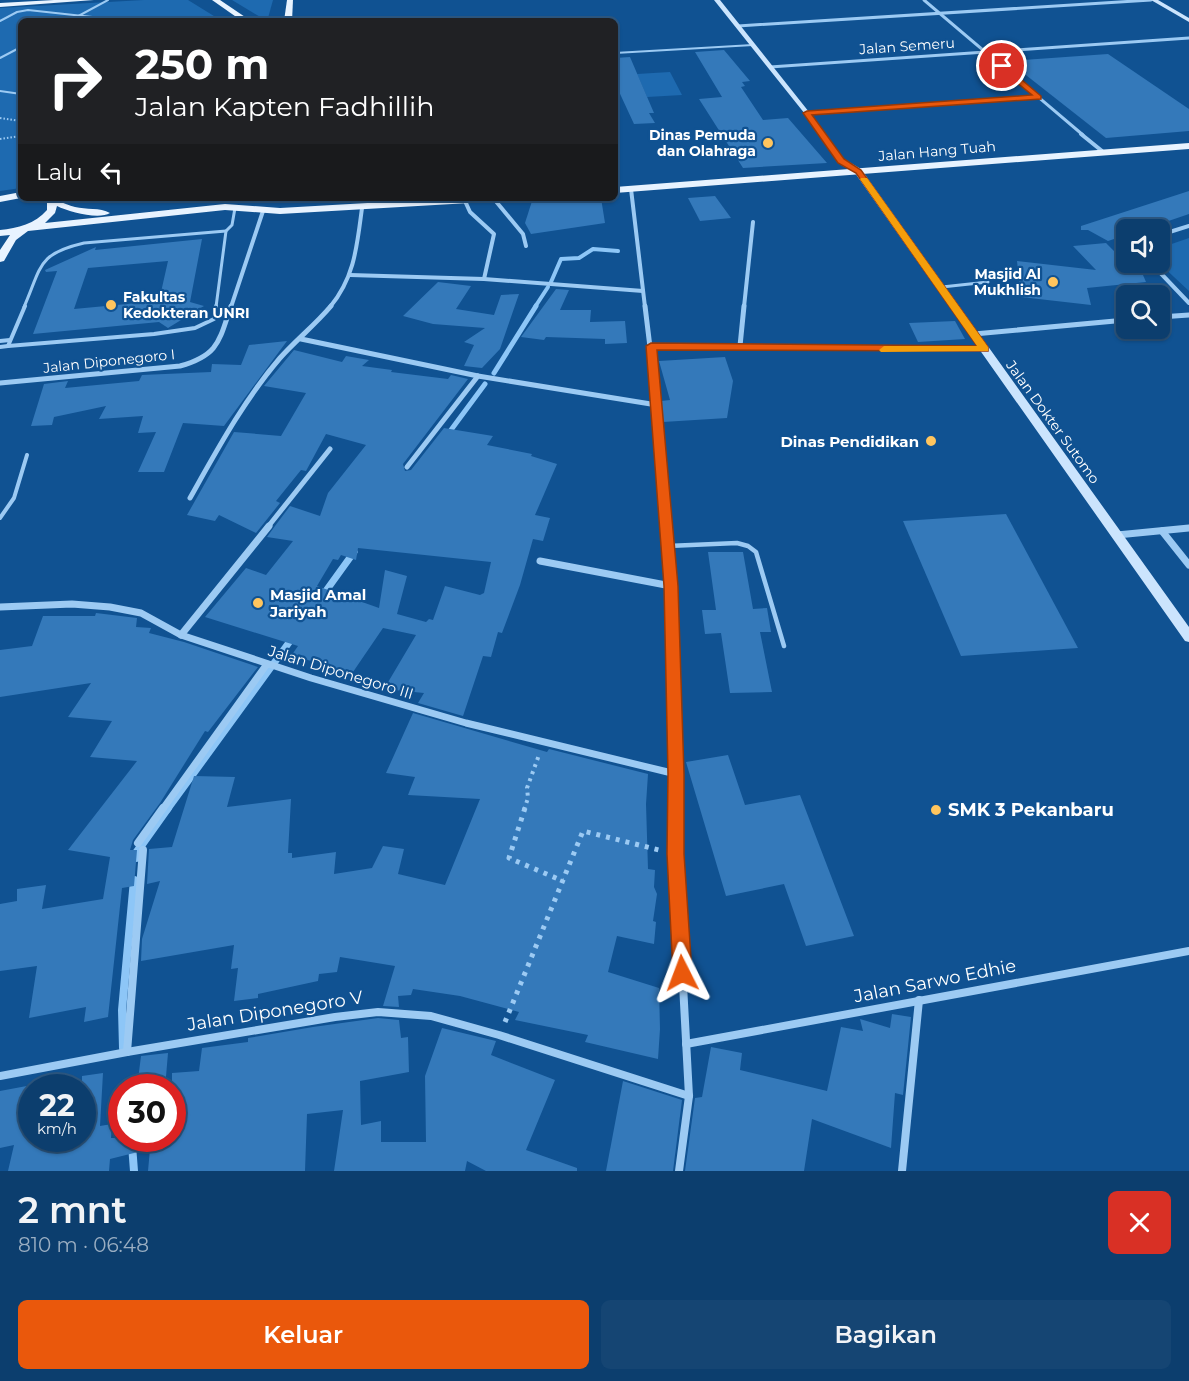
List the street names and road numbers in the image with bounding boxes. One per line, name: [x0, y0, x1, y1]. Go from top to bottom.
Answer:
street label: Jalan Semeru: [858, 34, 955, 58]
street label: Jalan Hang Tuah: [877, 137, 996, 165]
street label: Jalan Diponegoro I: [41, 345, 176, 377]
street label: Jalan Dokter Sutomo: [1002, 356, 1104, 487]
street label: Jalan Diponegoro III: [265, 641, 416, 703]
street label: Jalan Sarwo Edhie: [851, 954, 1018, 1008]
street label: Jalan Diponegoro V: [185, 986, 365, 1036]

